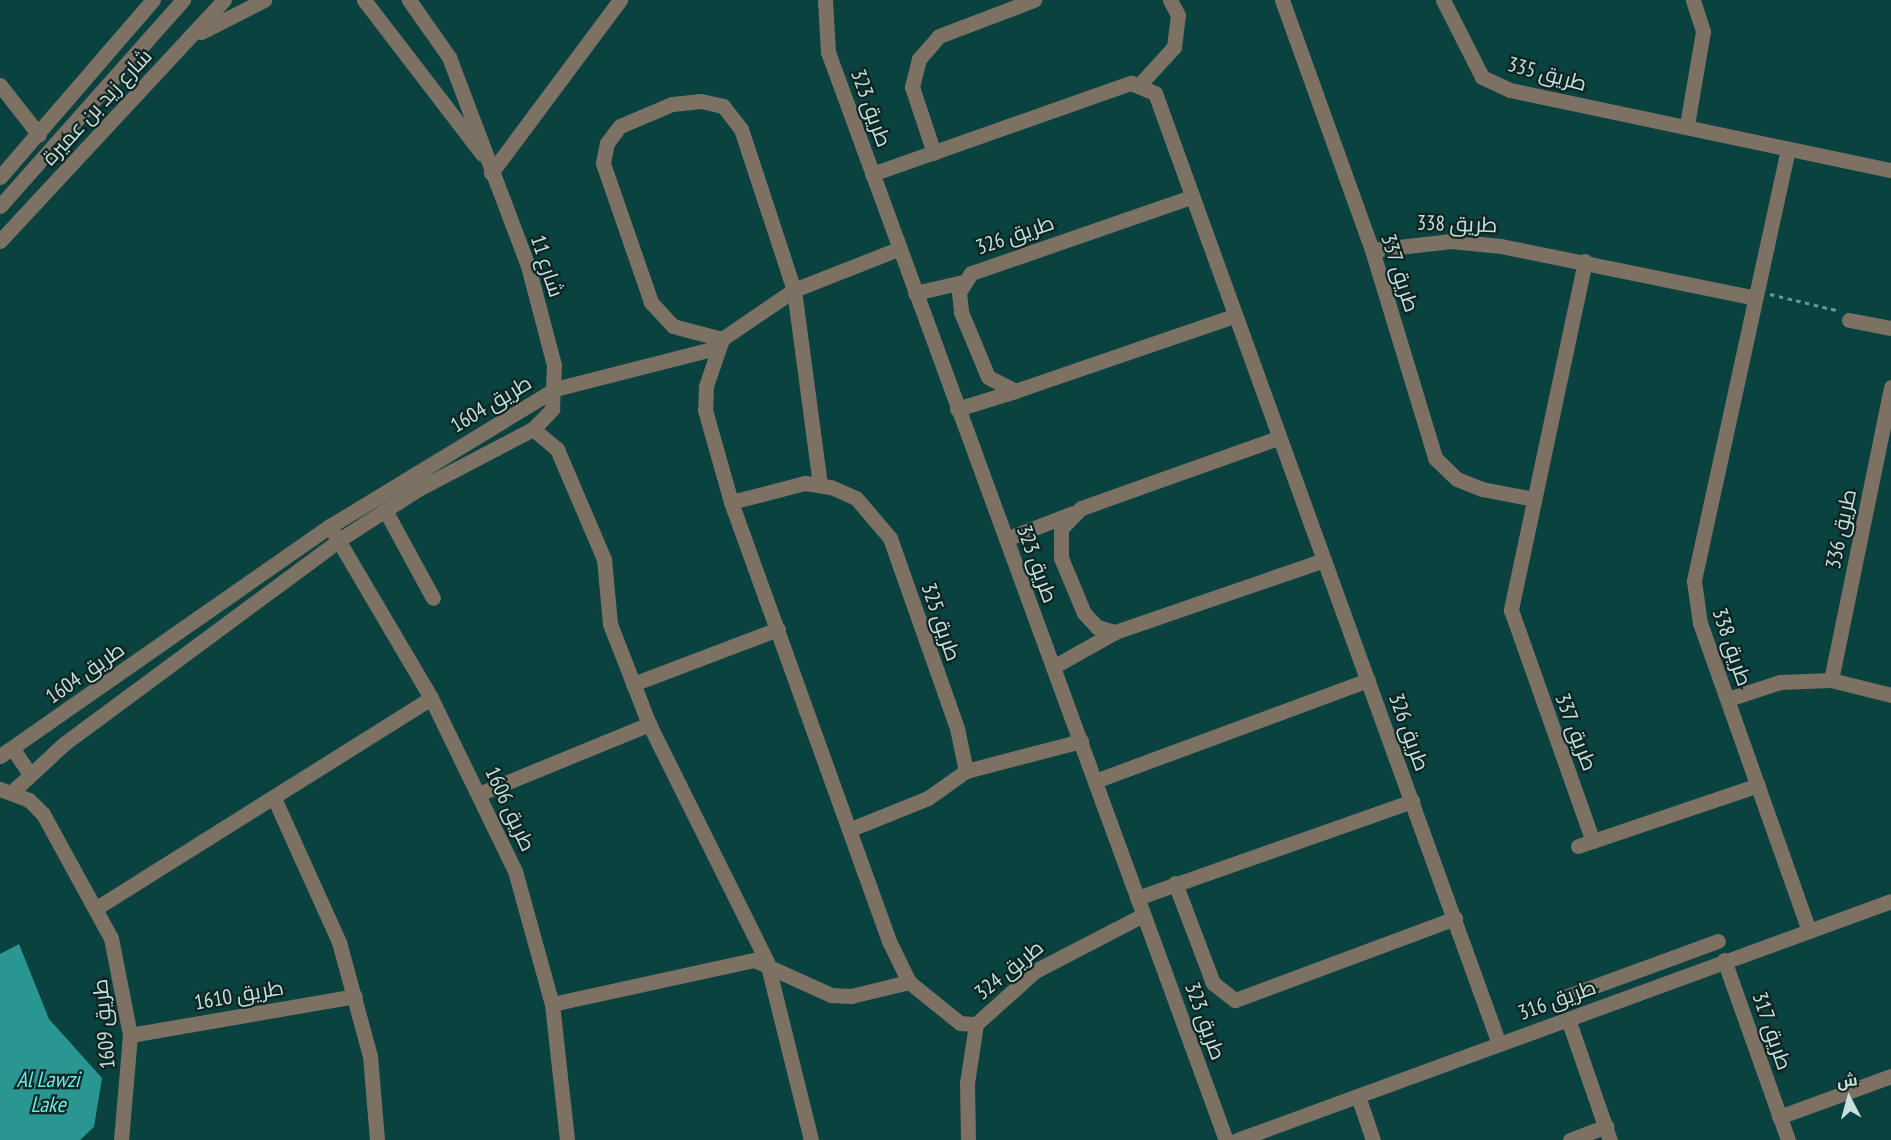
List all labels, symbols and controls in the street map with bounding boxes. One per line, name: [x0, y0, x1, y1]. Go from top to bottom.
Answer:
street label: شارع زيد بن عميرة: [37, 44, 157, 170]
street label: طريق 335: [1505, 51, 1589, 97]
street label: طريق 323: [845, 66, 897, 150]
street label: طريق 326: [973, 210, 1057, 260]
street label: طريق 338: [1416, 210, 1498, 238]
street label: طريق 337: [1376, 231, 1424, 315]
street label: شارع 11: [525, 232, 569, 300]
street label: طريق 1604: [446, 370, 536, 438]
street label: طريق 336: [1820, 487, 1862, 571]
street label: طريق 323: [1011, 522, 1063, 606]
street label: طريق 325: [916, 580, 966, 664]
street label: طريق 338: [1707, 605, 1757, 689]
street label: طريق 1604: [41, 637, 129, 709]
street label: طريق 326: [1383, 690, 1435, 774]
street label: طريق 337: [1550, 690, 1602, 774]
street label: طريق 1606: [480, 763, 540, 855]
street label: طريق 324: [970, 935, 1048, 1005]
street label: طريق 316: [1515, 974, 1599, 1026]
street label: طريق 1610: [192, 975, 286, 1015]
street label: طريق 1609: [88, 978, 120, 1070]
street label: طريق 323: [1179, 979, 1231, 1063]
street label: طريق 317: [1747, 989, 1797, 1073]
water label: Al Lawzi Lake: [16, 1066, 80, 1118]
north arrow: [1819, 1068, 1879, 1128]
text: ش: [1836, 1069, 1858, 1091]

